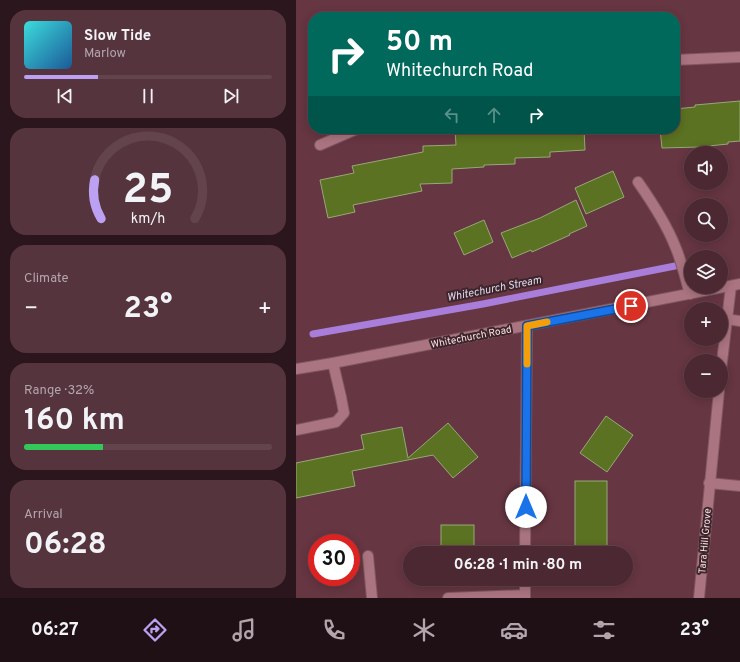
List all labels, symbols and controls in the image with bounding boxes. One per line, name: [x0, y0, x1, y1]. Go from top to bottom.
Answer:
text: 50 m: [386, 25, 453, 61]
text: Slow Tide: [84, 27, 151, 46]
icon: right: [320, 28, 372, 80]
text: Marlow: [84, 46, 126, 62]
text: Whitechurch Road: [386, 60, 533, 83]
icon: previous: [54, 85, 76, 107]
icon: pause: [137, 85, 159, 107]
icon: next: [220, 85, 242, 107]
icon: left: [441, 104, 463, 126]
icon: ahead: [483, 104, 505, 126]
icon: right: [525, 104, 547, 126]
map controls: [684, 146, 728, 398]
button: sound: [684, 146, 728, 190]
text: 25: [123, 165, 173, 218]
button: search: [684, 198, 728, 242]
text: km/h: [131, 210, 165, 228]
button: layers: [684, 250, 728, 294]
text: Climate: [24, 271, 69, 287]
water label: Whitechurch Stream: [446, 273, 543, 305]
pin: [614, 289, 648, 323]
text: 23°: [124, 291, 172, 328]
icon: arrive: [620, 295, 642, 317]
text: −: [24, 296, 38, 323]
text: +: [258, 296, 272, 323]
button: +: [684, 302, 728, 346]
street label: Whitechurch Road: [430, 323, 513, 352]
button: −: [684, 354, 728, 398]
text: Range · 32%: [24, 383, 94, 399]
text: 160 km: [24, 403, 125, 440]
position arrow: [505, 486, 547, 528]
text: Arrival: [24, 507, 63, 523]
street label: Tara Hill Grove: [696, 508, 715, 574]
text: 06:28: [24, 527, 107, 564]
speed limit sign: 30: [308, 534, 360, 586]
text: 06:28 · 1 min · 80 m: [454, 556, 582, 575]
icon: directions: [141, 616, 169, 644]
icon: music: [230, 616, 258, 644]
icon: phone: [320, 616, 348, 644]
icon: climate: [410, 616, 438, 644]
icon: car: [500, 616, 528, 644]
icon: filters: [590, 616, 618, 644]
text: 06:27: [31, 619, 79, 642]
text: 23°: [680, 619, 709, 642]

